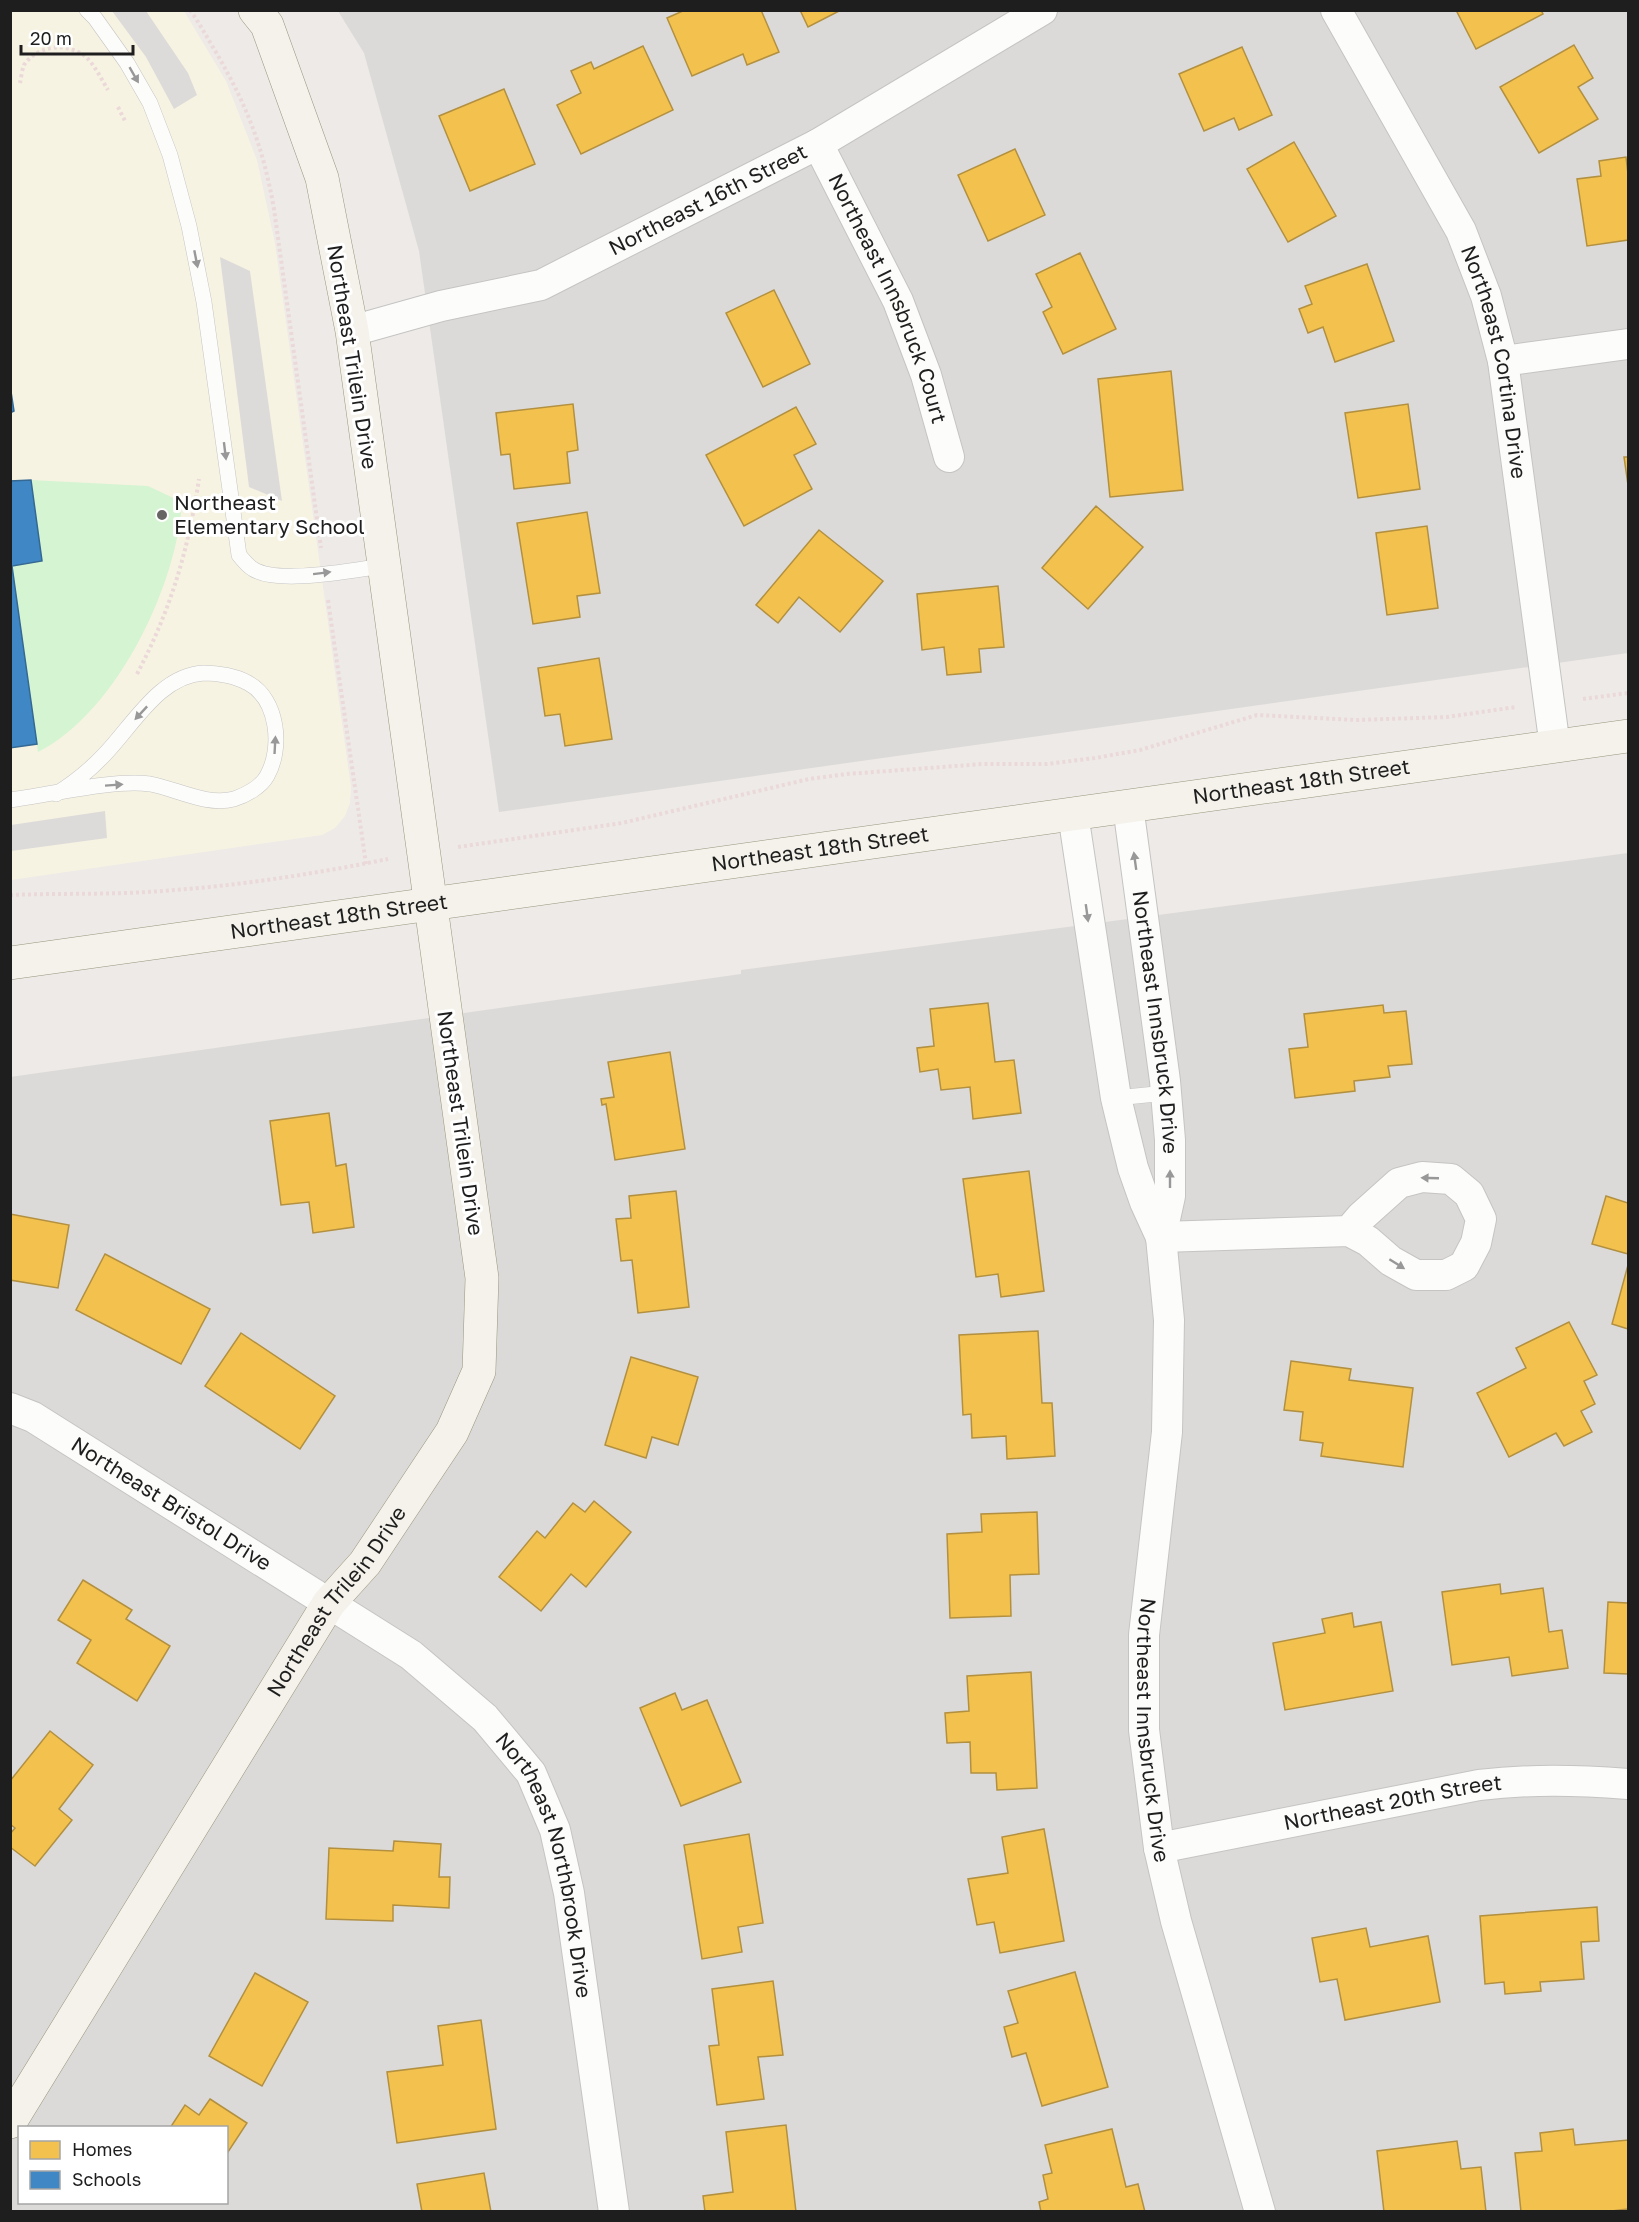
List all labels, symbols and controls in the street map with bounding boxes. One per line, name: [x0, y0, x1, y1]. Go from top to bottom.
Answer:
scale bar: [21, 18, 134, 56]
text: 20 m: [30, 27, 72, 49]
one-way arrow: [128, 67, 139, 83]
street label: Northeast 16th Street: [604, 138, 811, 260]
street label: Northeast Innsbruck Court: [823, 169, 953, 426]
street label: Northeast Cortina Drive: [1456, 241, 1533, 480]
street label: Northeast Trilein Drive: [322, 243, 384, 471]
one-way arrow: [192, 249, 201, 268]
one-way arrow: [220, 442, 230, 461]
place label: Northeast Elementary School: [174, 489, 365, 539]
marker: Northeast Elementary School: [155, 508, 169, 522]
one-way arrow: [313, 568, 332, 578]
one-way arrow: [135, 705, 148, 720]
one-way arrow: [270, 736, 279, 755]
street label: Northeast 18th Street: [1191, 753, 1412, 809]
one-way arrow: [105, 781, 124, 790]
street label: Northeast 18th Street: [710, 820, 930, 876]
one-way arrow: [1130, 851, 1139, 870]
street label: Northeast 18th Street: [228, 888, 449, 944]
street label: Northeast Innsbruck Drive: [1127, 889, 1184, 1154]
one-way arrow: [1083, 904, 1092, 923]
street label: Northeast Trilein Drive: [432, 1009, 490, 1237]
one-way arrow: [1165, 1170, 1175, 1189]
one-way arrow: [1421, 1173, 1440, 1183]
one-way arrow: [1389, 1258, 1405, 1269]
street label: Northeast Bristol Drive: [67, 1430, 277, 1576]
street label: Northeast Trilein Drive: [261, 1501, 411, 1701]
street label: Northeast Innsbruck Drive: [1131, 1597, 1176, 1865]
street label: Northeast Northbrook Drive: [490, 1727, 598, 2000]
street label: Northeast 20th Street: [1281, 1769, 1503, 1835]
legend: [18, 2126, 228, 2204]
text: Homes: [72, 2138, 132, 2160]
text: Schools: [72, 2168, 141, 2190]

